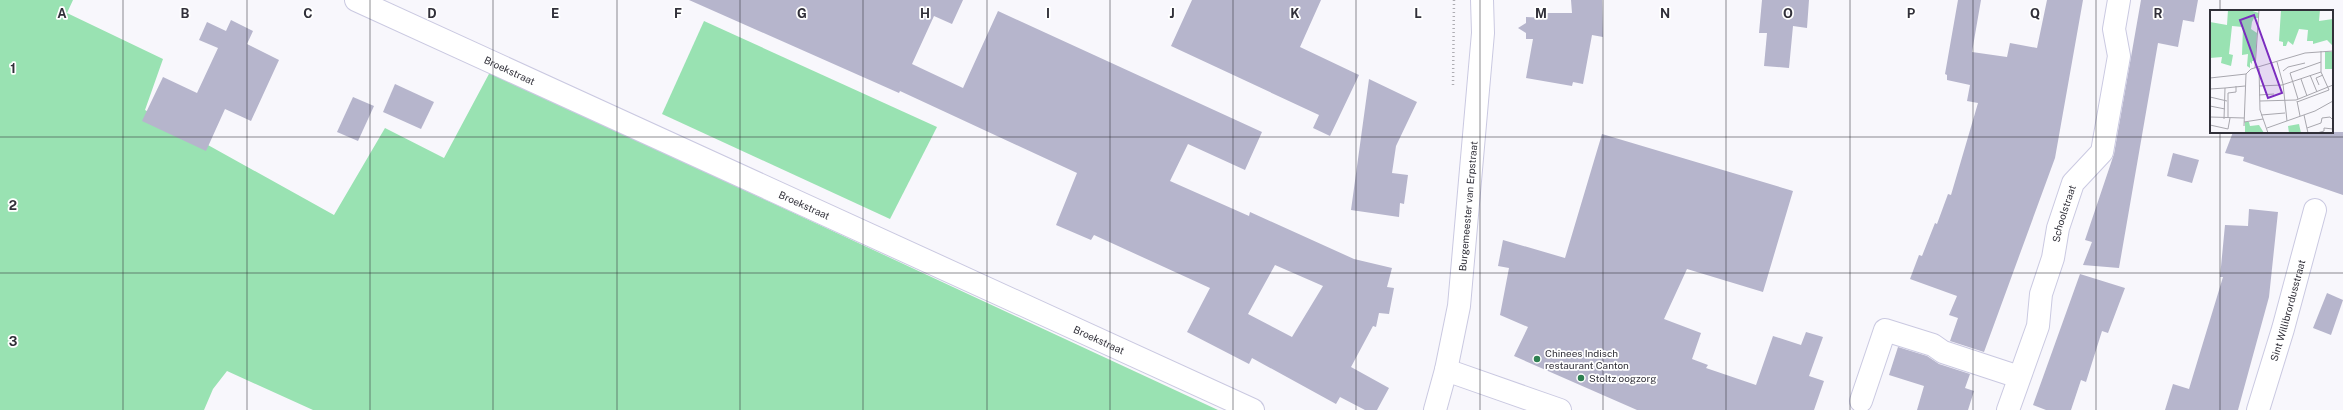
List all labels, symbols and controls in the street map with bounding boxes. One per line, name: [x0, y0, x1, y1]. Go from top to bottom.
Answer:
text: A: [57, 6, 67, 21]
text: B: [181, 6, 190, 21]
text: C: [303, 6, 313, 21]
text: D: [427, 6, 437, 21]
text: E: [551, 6, 559, 21]
text: F: [674, 6, 682, 21]
text: G: [797, 6, 807, 21]
text: H: [920, 6, 930, 21]
text: I: [1046, 6, 1050, 21]
text: J: [1169, 6, 1175, 21]
text: K: [1290, 6, 1300, 21]
text: L: [1414, 6, 1422, 21]
text: M: [1535, 6, 1547, 21]
text: N: [1660, 6, 1670, 21]
text: O: [1783, 6, 1793, 21]
text: P: [1907, 6, 1916, 21]
text: Q: [2030, 6, 2040, 21]
text: R: [2153, 6, 2163, 21]
inset map: [2210, 10, 2333, 133]
street label: Broekstraat: [482, 53, 537, 87]
text: 1: [10, 61, 16, 76]
street label: Burgemeester van Erpstraat: [1456, 140, 1479, 272]
street label: Schoolstraat: [2050, 183, 2078, 243]
street label: Broekstraat: [777, 188, 832, 222]
text: 2: [9, 198, 17, 213]
street label: Sint Willibrordusstraat: [2267, 258, 2307, 363]
street label: Broekstraat: [1072, 323, 1127, 357]
text: 3: [9, 334, 18, 349]
place label: Chinees Indisch restaurant Canton: [1545, 347, 1629, 371]
marker: Chinees Indisch restaurant Canton: [1532, 354, 1542, 364]
place label: Stoltz oogzorg: [1589, 372, 1656, 384]
marker: Stoltz oogzorg: [1576, 373, 1586, 383]

